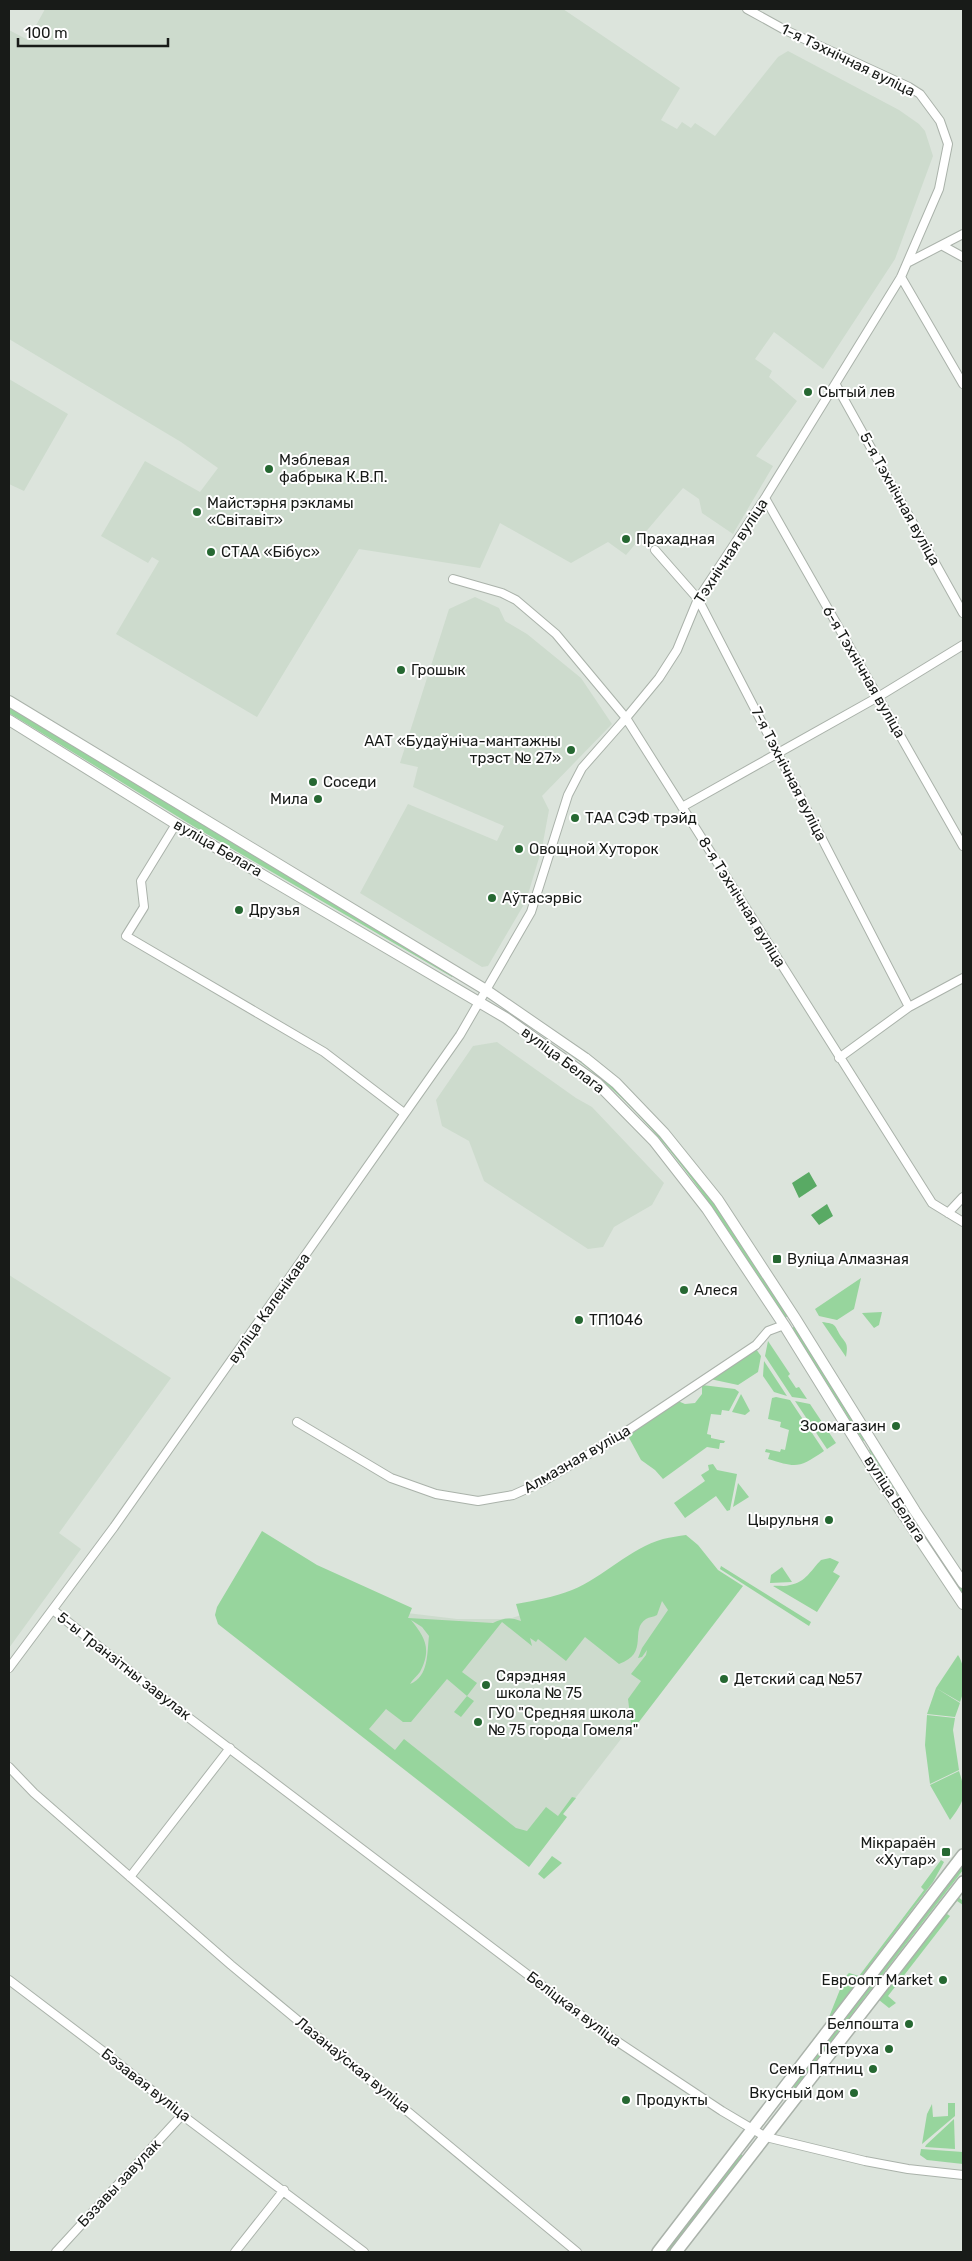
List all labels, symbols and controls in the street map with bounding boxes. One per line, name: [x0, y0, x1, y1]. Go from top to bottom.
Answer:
scale bar: [18, 15, 168, 47]
street label: 1-я Тэхнічная вуліца: [778, 20, 918, 100]
text: 100 m: [25, 24, 67, 42]
place label: Сытый лев: [818, 383, 895, 401]
marker: Сытый лев: [802, 386, 814, 398]
street label: 5-я Тэхнічная вуліца: [856, 429, 944, 569]
place label: Мэблевая фабрыка К.В.П.: [279, 451, 388, 486]
marker: Мэблевая фабрыка К.В.П.: [263, 463, 275, 475]
place label: Майстэрня рэкламы «Світавіт»: [207, 494, 354, 529]
street label: Тэхнічная вуліца: [690, 495, 772, 607]
marker: Майстэрня рэкламы «Світавіт»: [191, 506, 203, 518]
place label: Прахадная: [636, 530, 715, 548]
marker: Прахадная: [620, 533, 632, 545]
place label: СТАА «Бібус»: [221, 543, 320, 561]
marker: СТАА «Бібус»: [205, 546, 217, 558]
street label: 6-я Тэхнічная вуліца: [819, 603, 909, 741]
place label: Грошык: [411, 661, 466, 679]
marker: Грошык: [395, 664, 407, 676]
street label: 7-я Тэхнічная вуліца: [747, 704, 831, 844]
place label: ААТ «Будаўніча-мантажны трэст № 27»: [364, 732, 561, 767]
marker: ААТ «Будаўніча-мантажны трэст № 27»: [565, 744, 577, 756]
place label: Соседи: [323, 773, 376, 791]
marker: Соседи: [307, 776, 319, 788]
place label: Мила: [270, 790, 308, 808]
marker: Мила: [312, 793, 324, 805]
place label: ТАА СЭФ трэйд: [585, 809, 697, 827]
marker: ТАА СЭФ трэйд: [569, 812, 581, 824]
street label: вуліца Белага: [170, 815, 266, 881]
street label: 8-я Тэхнічная вуліца: [695, 834, 789, 970]
place label: Овощной Хуторок: [529, 840, 659, 858]
marker: Овощной Хуторок: [513, 843, 525, 855]
place label: Аўтасэрвіс: [502, 889, 582, 907]
marker: Аўтасэрвіс: [486, 892, 498, 904]
place label: Друзья: [249, 901, 300, 919]
marker: Друзья: [233, 904, 245, 916]
street label: вуліца Белага: [518, 1023, 608, 1097]
street label: вуліца Каленікава: [224, 1249, 314, 1367]
place label: Вуліца Алмазная: [787, 1250, 909, 1268]
marker: Вуліца Алмазная: [771, 1253, 783, 1265]
place label: Алеся: [694, 1281, 738, 1299]
marker: Алеся: [678, 1284, 690, 1296]
place label: ТП1046: [589, 1311, 643, 1329]
marker: ТП1046: [573, 1314, 585, 1326]
place label: Зоомагазин: [800, 1417, 886, 1435]
marker: Зоомагазин: [890, 1420, 902, 1432]
street label: Алмазная вуліца: [520, 1421, 634, 1497]
street label: вуліца Белага: [860, 1452, 930, 1546]
place label: Цырульня: [747, 1511, 819, 1529]
marker: Цырульня: [823, 1514, 835, 1526]
street label: 5-ы Транзітны завулак: [53, 1608, 195, 1724]
place label: Сярэдняя школа № 75: [496, 1667, 582, 1702]
place label: Детский сад №57: [734, 1670, 862, 1688]
marker: Детский сад №57: [718, 1673, 730, 1685]
marker: Сярэдняя школа № 75: [480, 1679, 492, 1691]
place label: ГУО "Средняя школа № 75 города Гомеля": [488, 1704, 638, 1739]
marker: ГУО "Средняя школа № 75 города Гомеля": [472, 1716, 484, 1728]
place label: Мікрараён «Хутар»: [860, 1834, 936, 1869]
marker: Мікрараён «Хутар»: [940, 1846, 952, 1858]
street label: Беліцкая вуліца: [523, 1968, 625, 2050]
place label: Евроопт Market: [822, 1971, 933, 1989]
marker: Евроопт Market: [937, 1974, 949, 1986]
street label: Лазанаўская вуліца: [292, 2013, 414, 2117]
place label: Белпошта: [827, 2015, 899, 2033]
marker: Белпошта: [903, 2018, 915, 2030]
place label: Петруха: [819, 2040, 879, 2058]
marker: Петруха: [883, 2043, 895, 2055]
street label: Бэзавая вуліца: [98, 2045, 194, 2125]
place label: Семь Пятниц: [769, 2060, 863, 2078]
marker: Семь Пятниц: [867, 2063, 879, 2075]
place label: Вкусный дом: [749, 2084, 844, 2102]
marker: Вкусный дом: [848, 2087, 860, 2099]
place label: Продукты: [636, 2091, 708, 2109]
marker: Продукты: [620, 2094, 632, 2106]
street label: Бэзавы завулак: [74, 2135, 164, 2231]

